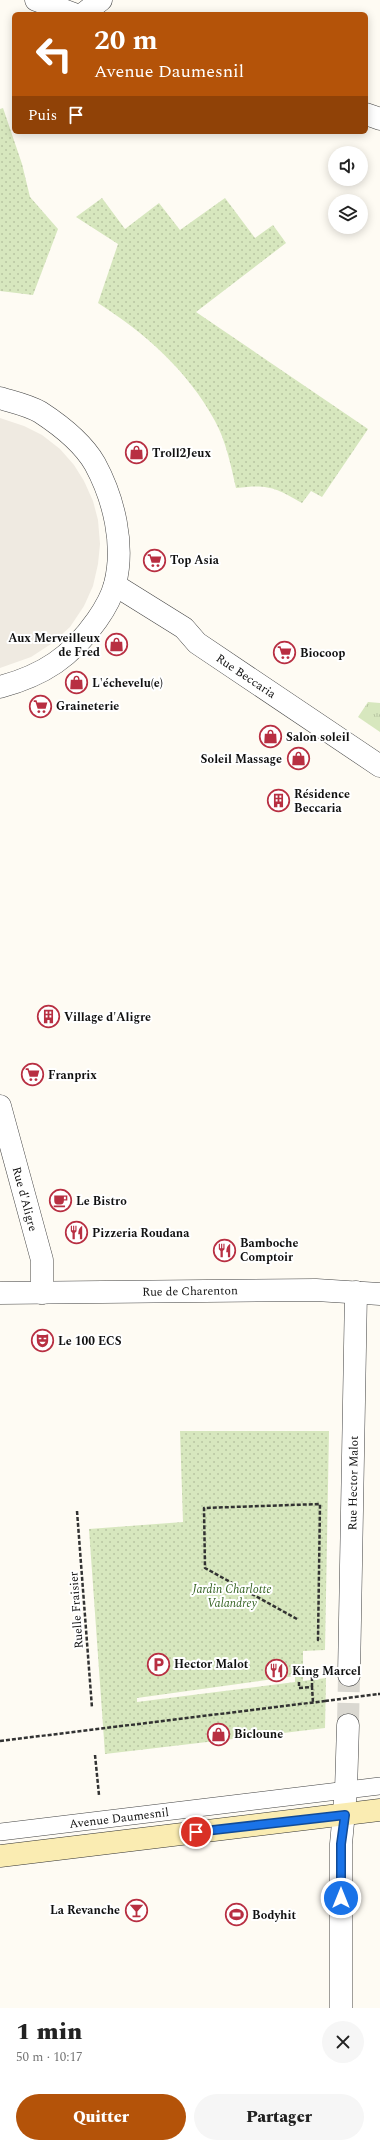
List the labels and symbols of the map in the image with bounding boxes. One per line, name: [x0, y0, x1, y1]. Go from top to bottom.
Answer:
shop icon: Troll2Jeux: [124, 440, 150, 466]
place label: Troll2Jeux: [152, 444, 211, 463]
supermarket icon: Top Asia: [142, 547, 168, 573]
place label: Top Asia: [170, 551, 220, 570]
place label: Aux Merveilleux de Fred: [8, 629, 100, 662]
shop icon: Aux Merveilleux de Fred: [103, 632, 129, 658]
supermarket icon: Biocoop: [271, 640, 297, 666]
place label: Biocoop: [300, 644, 345, 663]
street label: Rue Beccaria: [212, 649, 280, 704]
shop icon: L'échevelu(e): [63, 670, 89, 696]
place label: L'échevelu(e): [92, 674, 163, 693]
supermarket icon: Graineterie: [28, 693, 54, 719]
place label: Graineterie: [56, 697, 119, 716]
shop icon: Salon soleil: [258, 724, 284, 750]
place label: Salon soleil: [286, 728, 350, 747]
shop icon: Soleil Massage: [285, 746, 311, 772]
place label: Soleil Massage: [201, 750, 282, 769]
place label: Résidence Beccaria: [294, 785, 350, 818]
building icon: Résidence Beccaria: [265, 788, 291, 814]
building icon: Village d'Aligre: [36, 1004, 62, 1030]
place label: Village d'Aligre: [64, 1008, 151, 1027]
supermarket icon: Franprix: [19, 1062, 45, 1088]
place label: Franprix: [48, 1066, 97, 1085]
street label: Rue d'Aligre: [7, 1165, 42, 1234]
cafe icon: Le Bistro: [48, 1188, 74, 1214]
place label: Le Bistro: [76, 1192, 127, 1211]
restaurant icon: Pizzeria Roudana: [64, 1220, 90, 1246]
place label: Pizzeria Roudana: [92, 1224, 190, 1243]
place label: Bamboche Comptoir: [240, 1234, 299, 1267]
restaurant icon: Bamboche Comptoir: [212, 1237, 238, 1263]
street label: Rue de Charenton: [142, 1281, 238, 1302]
theatre icon: Le 100 ECS: [30, 1328, 56, 1354]
place label: Le 100 ECS: [58, 1332, 122, 1351]
street label: Rue Hector Malot: [343, 1435, 364, 1531]
street label: Ruelle Fraisier: [64, 1570, 89, 1649]
park label: Jardin Charlotte Valandrey: [191, 1580, 272, 1613]
parking icon: Hector Malot: [145, 1651, 171, 1677]
place label: Hector Malot: [174, 1655, 249, 1674]
restaurant icon: King Marcel: [264, 1658, 290, 1684]
place label: King Marcel: [292, 1662, 361, 1681]
shop icon: Bicloune: [205, 1721, 231, 1747]
place label: Bicloune: [234, 1725, 283, 1744]
street label: Avenue Daumesnil: [68, 1803, 170, 1834]
pin: [179, 1815, 213, 1849]
position arrow: [320, 1877, 362, 1919]
bar icon: La Revanche: [123, 1897, 149, 1923]
place label: La Revanche: [50, 1901, 120, 1920]
sports icon: Bodyhit: [223, 1902, 249, 1928]
place label: Bodyhit: [252, 1906, 296, 1925]

